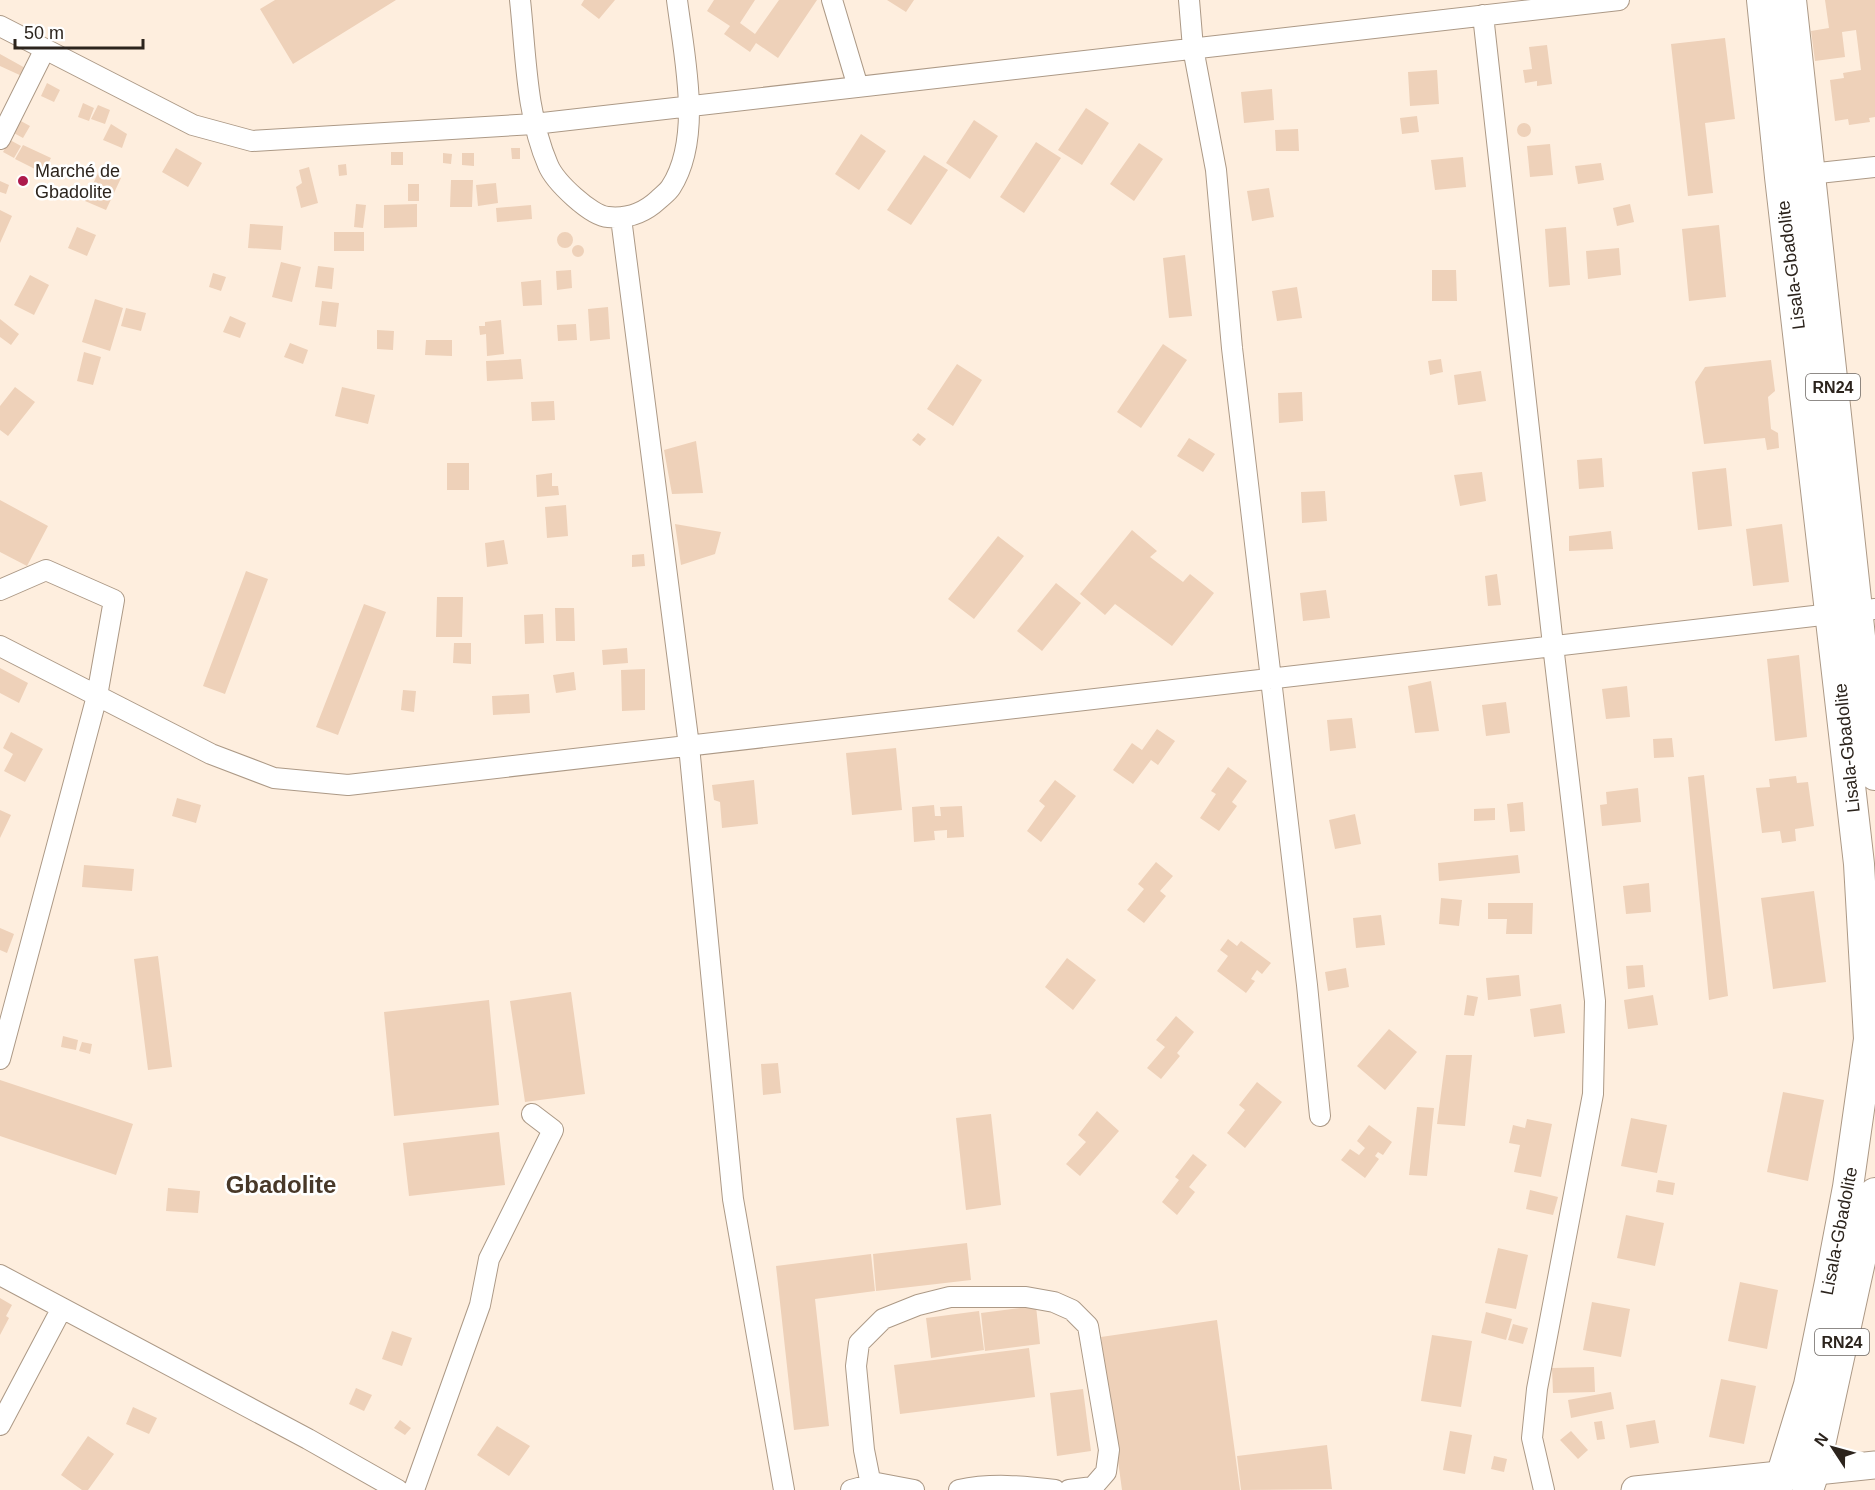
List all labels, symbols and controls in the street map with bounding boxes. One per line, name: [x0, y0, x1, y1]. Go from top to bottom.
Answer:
scale bar: [15, 12, 142, 50]
text: 50 m: [24, 23, 64, 43]
place label: Marché de Gbadolite: [35, 161, 120, 202]
marker: Marché de Gbadolite: [16, 174, 30, 188]
street label: Lisala-Gbadolite: [1773, 199, 1809, 331]
road number: RN24: [1806, 374, 1860, 400]
street label: Lisala-Gbadolite: [1830, 682, 1864, 814]
street label: Lisala-Gbadolite: [1817, 1165, 1861, 1297]
district label: Gbadolite: [226, 1171, 336, 1198]
road number: RN24: [1815, 1329, 1869, 1355]
north arrow: [1803, 1418, 1863, 1478]
text: N: [1811, 1430, 1832, 1449]

